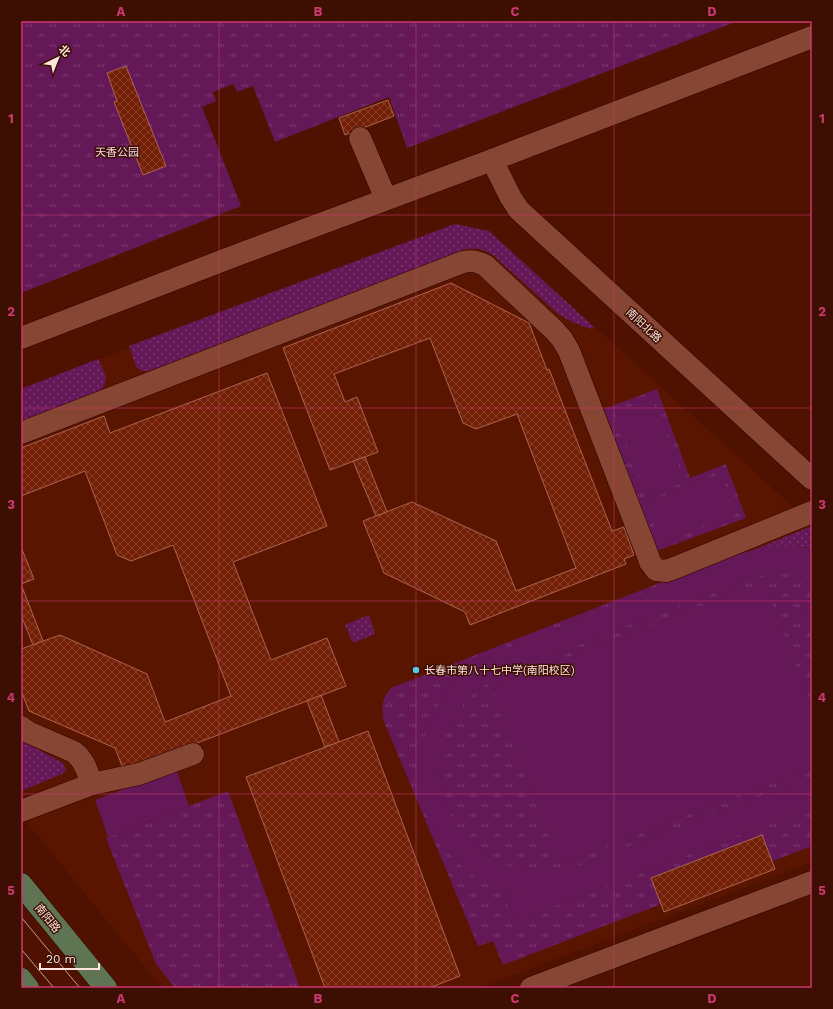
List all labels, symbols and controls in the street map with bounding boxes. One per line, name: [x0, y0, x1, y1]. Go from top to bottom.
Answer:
text: A: [117, 4, 126, 19]
text: B: [314, 4, 323, 19]
text: C: [511, 4, 520, 19]
text: D: [707, 4, 717, 19]
north arrow: [38, 38, 78, 78]
text: 北: [56, 43, 73, 60]
text: 1: [8, 111, 14, 126]
text: 1: [819, 111, 825, 126]
park label: 天香公园: [95, 146, 139, 159]
text: 2: [7, 304, 15, 319]
text: 2: [818, 304, 826, 319]
street label: 南阳北路: [623, 306, 664, 345]
text: 3: [7, 497, 15, 512]
text: 3: [818, 497, 826, 512]
place label: 长春市第八十七中学(南阳校区): [424, 664, 575, 677]
marker: 长春市第八十七中学(南阳校区): [411, 665, 421, 675]
text: 4: [7, 690, 16, 705]
text: 4: [818, 690, 827, 705]
text: 5: [7, 883, 15, 898]
text: 5: [818, 883, 826, 898]
street label: 南阳路: [32, 901, 63, 935]
scale bar: [40, 945, 99, 971]
text: 20 m: [46, 952, 76, 966]
text: A: [117, 991, 126, 1006]
text: B: [314, 991, 323, 1006]
text: C: [511, 991, 520, 1006]
text: D: [707, 991, 717, 1006]

